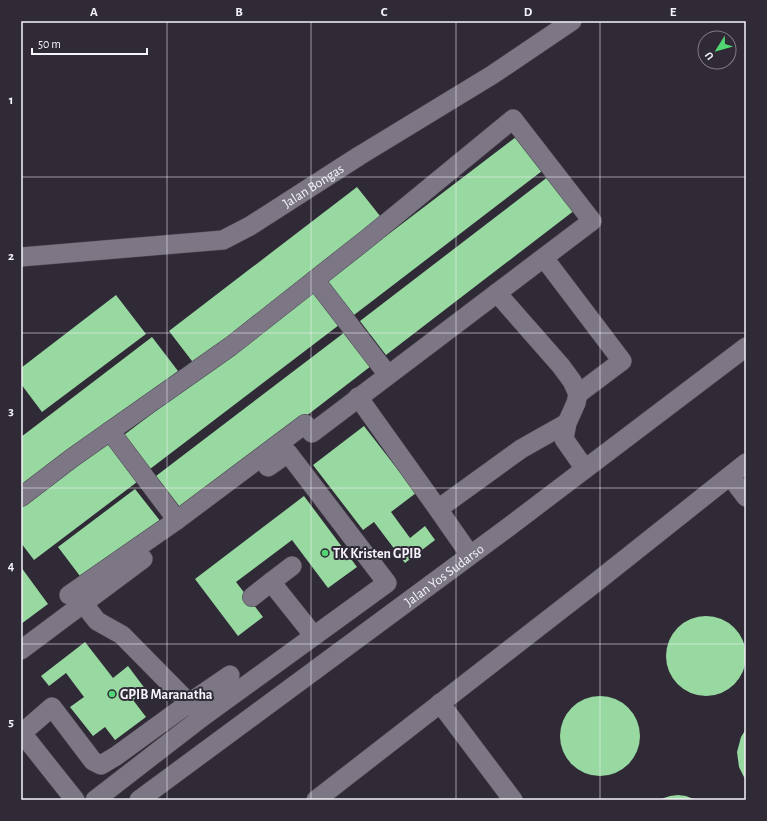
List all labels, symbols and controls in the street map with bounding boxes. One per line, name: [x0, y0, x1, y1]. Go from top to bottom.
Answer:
text: A: [90, 6, 98, 19]
text: B: [235, 6, 243, 19]
text: C: [381, 6, 388, 19]
text: D: [524, 6, 533, 19]
text: E: [670, 6, 677, 19]
scale bar: [32, 30, 147, 56]
north arrow: [697, 30, 737, 70]
text: 50 m: [38, 38, 61, 50]
text: U: [703, 50, 716, 62]
text: 1: [9, 94, 13, 107]
street label: Jalan Bongas: [281, 162, 347, 211]
text: 2: [8, 250, 14, 263]
text: 3: [8, 405, 14, 418]
street label: Jalan Yos Sudarso: [402, 542, 487, 609]
place label: TK Kristen GPIB: [333, 547, 421, 561]
marker: TK Kristen GPIB: [320, 548, 330, 558]
text: 4: [8, 560, 15, 573]
place label: GPIB Maranatha: [120, 688, 213, 702]
marker: GPIB Maranatha: [107, 689, 117, 699]
text: 5: [8, 716, 14, 729]

